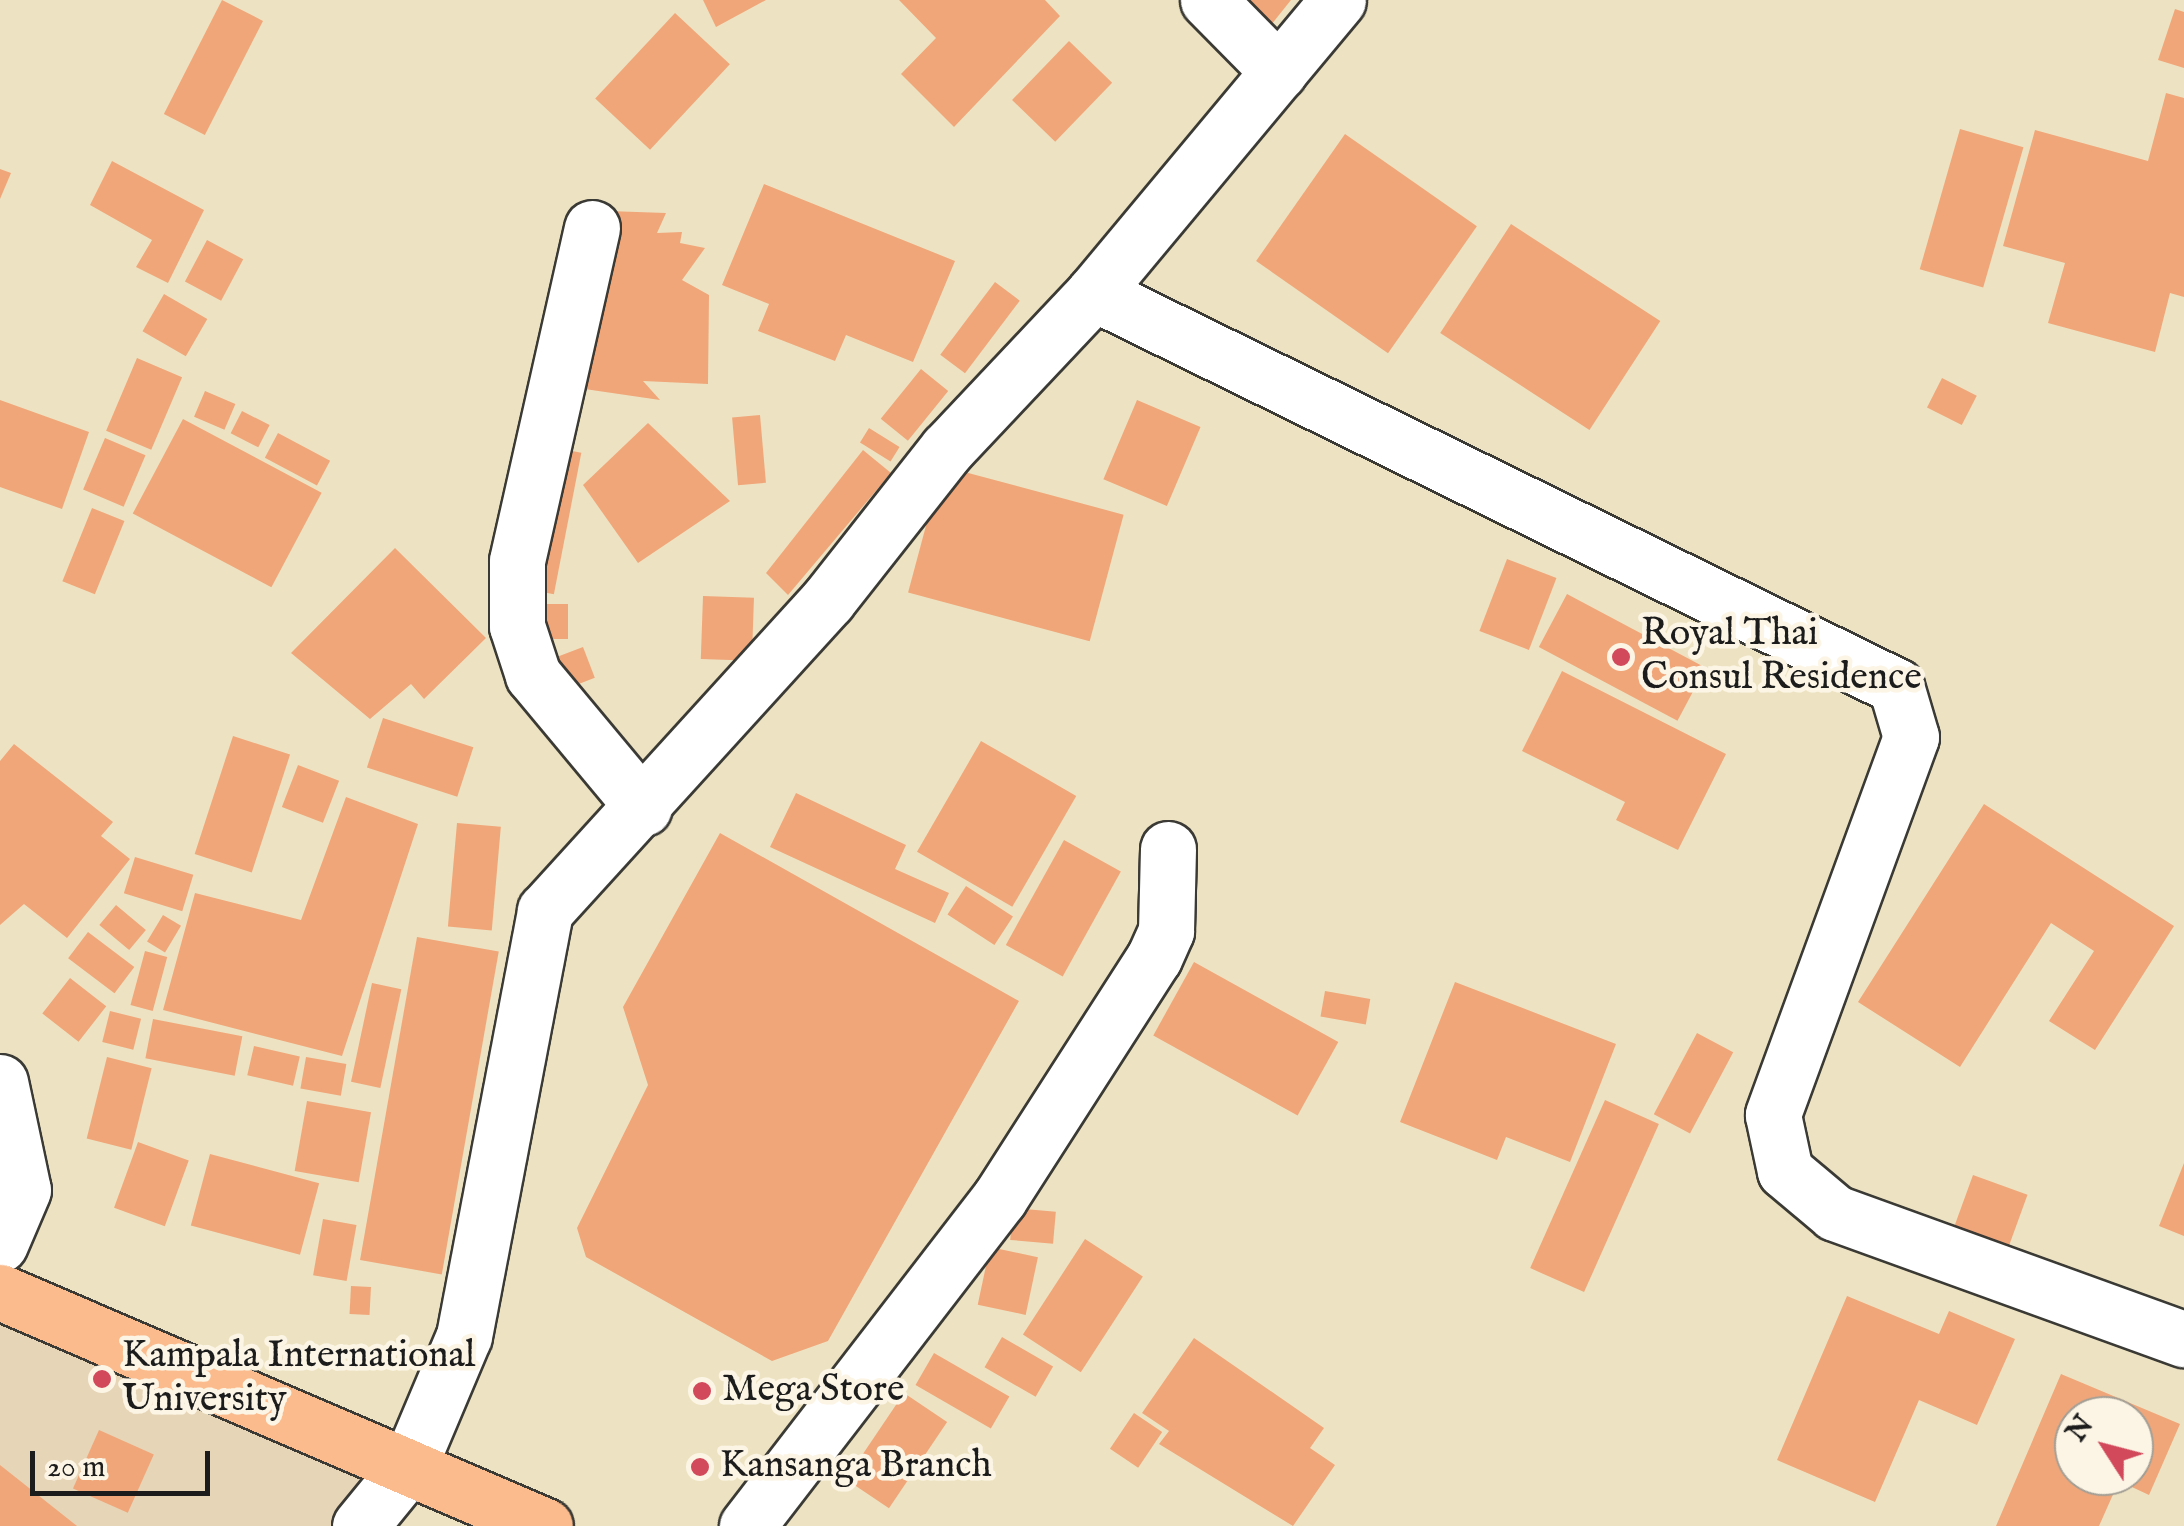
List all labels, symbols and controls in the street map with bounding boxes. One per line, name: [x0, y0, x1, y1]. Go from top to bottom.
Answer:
place label: Royal Thai Consul Residence: [1641, 612, 1922, 702]
marker: Royal Thai Consul Residence: [1610, 646, 1632, 668]
place label: Kampala International University: [122, 1334, 475, 1424]
marker: Kampala International University: [91, 1368, 113, 1390]
place label: Mega Store: [722, 1368, 904, 1414]
marker: Mega Store: [691, 1380, 713, 1402]
north arrow: [2054, 1396, 2154, 1496]
text: N: [2060, 1409, 2102, 1449]
scale bar: [35, 1431, 215, 1493]
place label: Kansanga Branch: [720, 1444, 992, 1490]
text: 20 m: [47, 1449, 106, 1487]
marker: Kansanga Branch: [689, 1456, 711, 1478]

